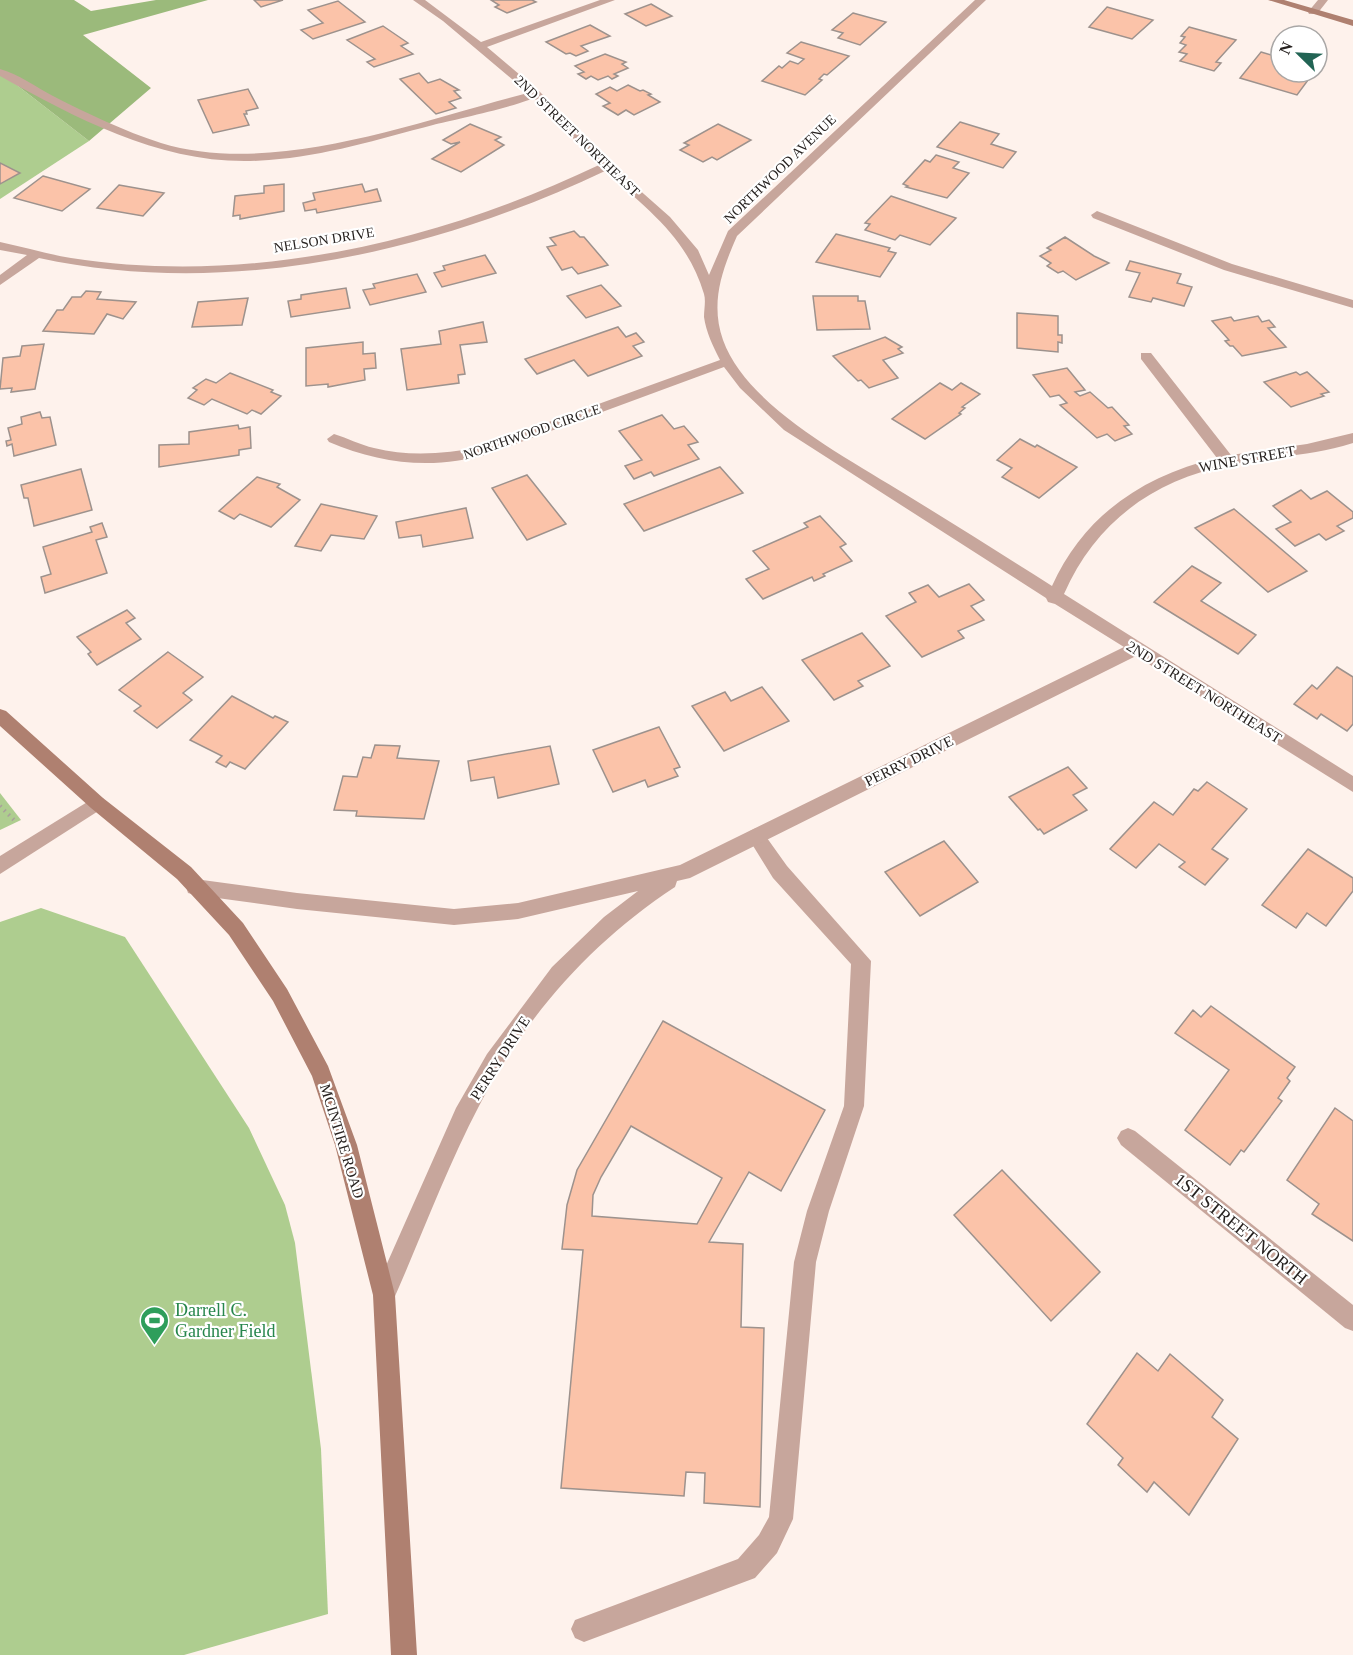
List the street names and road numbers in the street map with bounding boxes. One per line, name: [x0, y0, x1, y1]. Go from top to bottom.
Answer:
street label: 2ND STREET NORTHEAST: [511, 72, 643, 200]
street label: NORTHWOOD AVENUE: [721, 112, 839, 226]
street label: NELSON DRIVE: [273, 225, 375, 255]
street label: NORTHWOOD CIRCLE: [461, 401, 603, 463]
street label: WINE STREET: [1197, 443, 1297, 475]
street label: 2ND STREET NORTHEAST: [1124, 638, 1284, 746]
street label: PERRY DRIVE: [862, 733, 956, 789]
street label: PERRY DRIVE: [467, 1013, 533, 1103]
street label: MCINTIRE ROAD: [317, 1082, 367, 1200]
street label: 1ST STREET NORTH: [1170, 1169, 1312, 1289]

